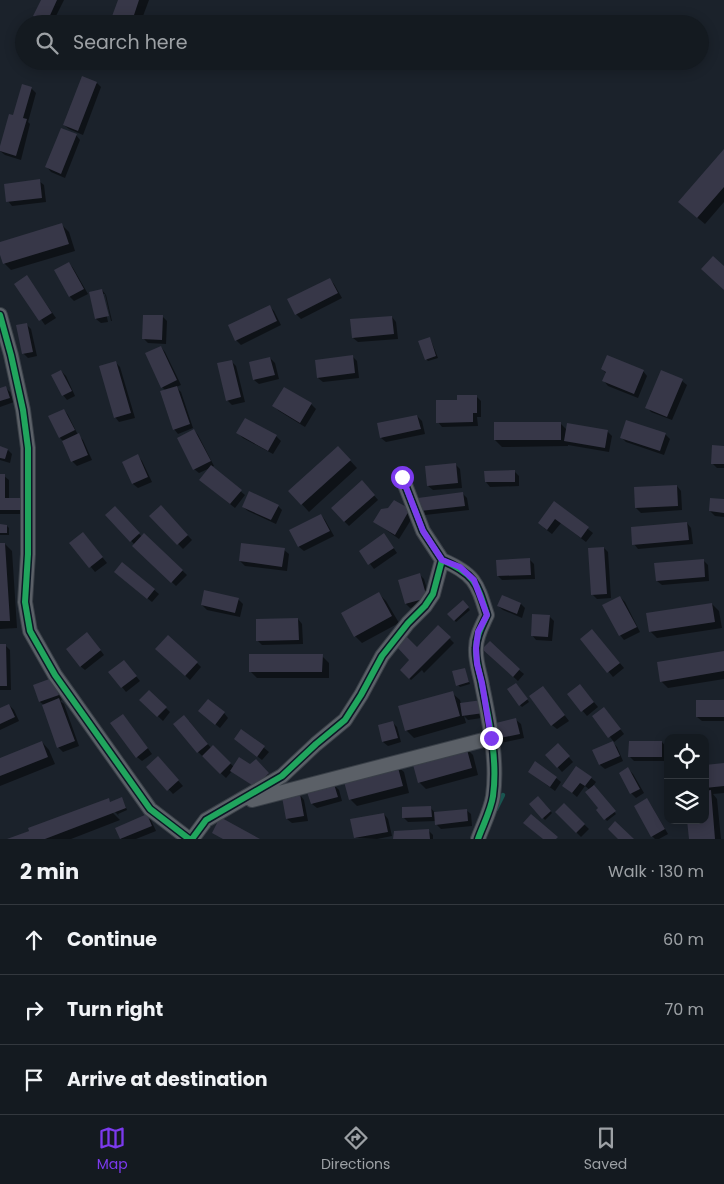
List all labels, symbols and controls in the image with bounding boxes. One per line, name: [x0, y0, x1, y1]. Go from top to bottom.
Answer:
search box: [15, 15, 709, 70]
icon: search: [33, 29, 61, 57]
text: Search here: [73, 29, 187, 56]
route start: [391, 466, 414, 489]
route end: [480, 727, 503, 750]
map controls: [664, 734, 709, 824]
button: locate: [664, 734, 709, 779]
button: layers: [664, 779, 709, 824]
text: 2 min: [20, 857, 79, 886]
text: Walk · 130 m: [608, 860, 704, 883]
icon: ahead: [20, 926, 48, 954]
text: Continue: [67, 926, 157, 953]
text: 60 m: [663, 928, 704, 951]
icon: right: [20, 996, 48, 1024]
text: Turn right: [67, 996, 163, 1023]
text: 70 m: [664, 998, 704, 1021]
icon: arrive: [20, 1066, 48, 1094]
text: Arrive at destination: [67, 1066, 268, 1093]
tab: Map: [97, 1124, 128, 1175]
tab: Directions: [321, 1124, 390, 1175]
tab: Saved: [584, 1124, 627, 1175]

